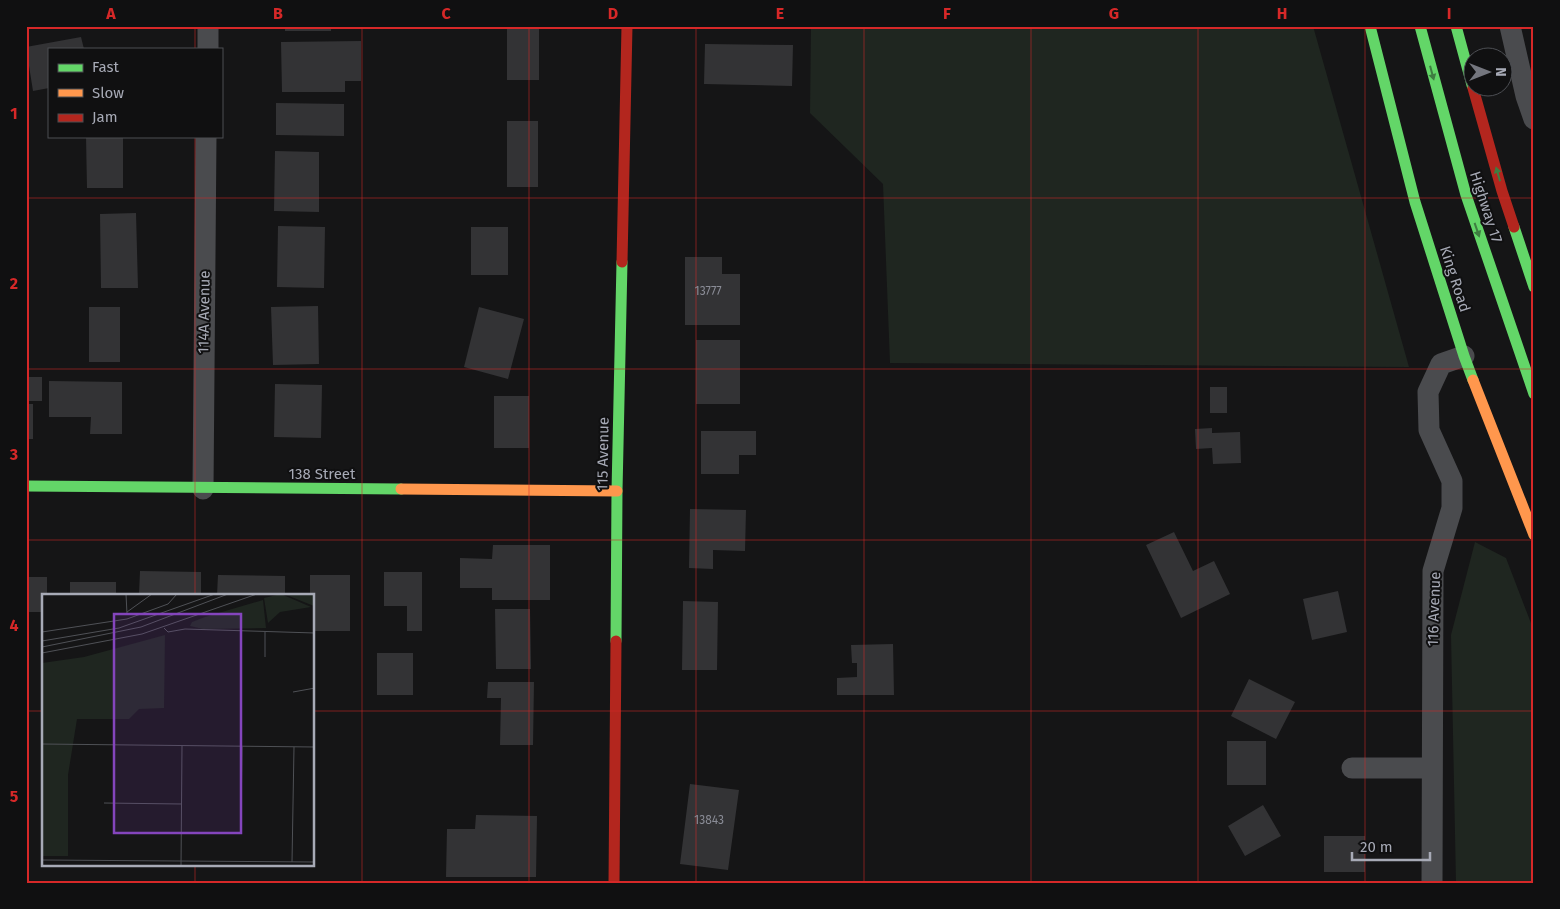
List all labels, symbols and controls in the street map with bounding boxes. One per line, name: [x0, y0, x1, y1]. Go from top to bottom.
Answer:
text: A: [105, 4, 116, 23]
text: B: [273, 4, 283, 23]
text: C: [441, 4, 451, 23]
text: D: [608, 4, 618, 23]
text: E: [776, 4, 784, 23]
text: F: [943, 4, 951, 23]
text: G: [1109, 4, 1119, 23]
text: H: [1277, 4, 1287, 23]
text: I: [1447, 4, 1451, 23]
legend: [48, 48, 222, 138]
north arrow: [1462, 48, 1512, 98]
text: Fast: [92, 58, 119, 76]
one-way arrow: [1428, 66, 1436, 81]
text: N: [1492, 67, 1509, 77]
text: Slow: [92, 84, 124, 102]
text: 1: [10, 104, 18, 123]
text: Jam: [92, 108, 118, 126]
one-way arrow: [1493, 167, 1501, 182]
street label: Highway 17: [1466, 169, 1506, 245]
one-way arrow: [1474, 222, 1481, 237]
street label: King Road: [1436, 244, 1474, 314]
street label: 114A Avenue: [194, 270, 214, 354]
text: 2: [10, 274, 18, 293]
house number: 13777: [694, 284, 722, 298]
street label: 115 Avenue: [593, 417, 613, 491]
text: 3: [9, 445, 18, 464]
street label: 138 Street: [289, 465, 356, 483]
street label: 116 Avenue: [1424, 571, 1444, 647]
inset map: [42, 594, 315, 866]
text: 4: [9, 616, 19, 635]
text: 5: [10, 787, 19, 806]
house number: 13843: [694, 813, 724, 827]
scale bar: [1352, 829, 1430, 861]
text: 20 m: [1360, 838, 1393, 856]

